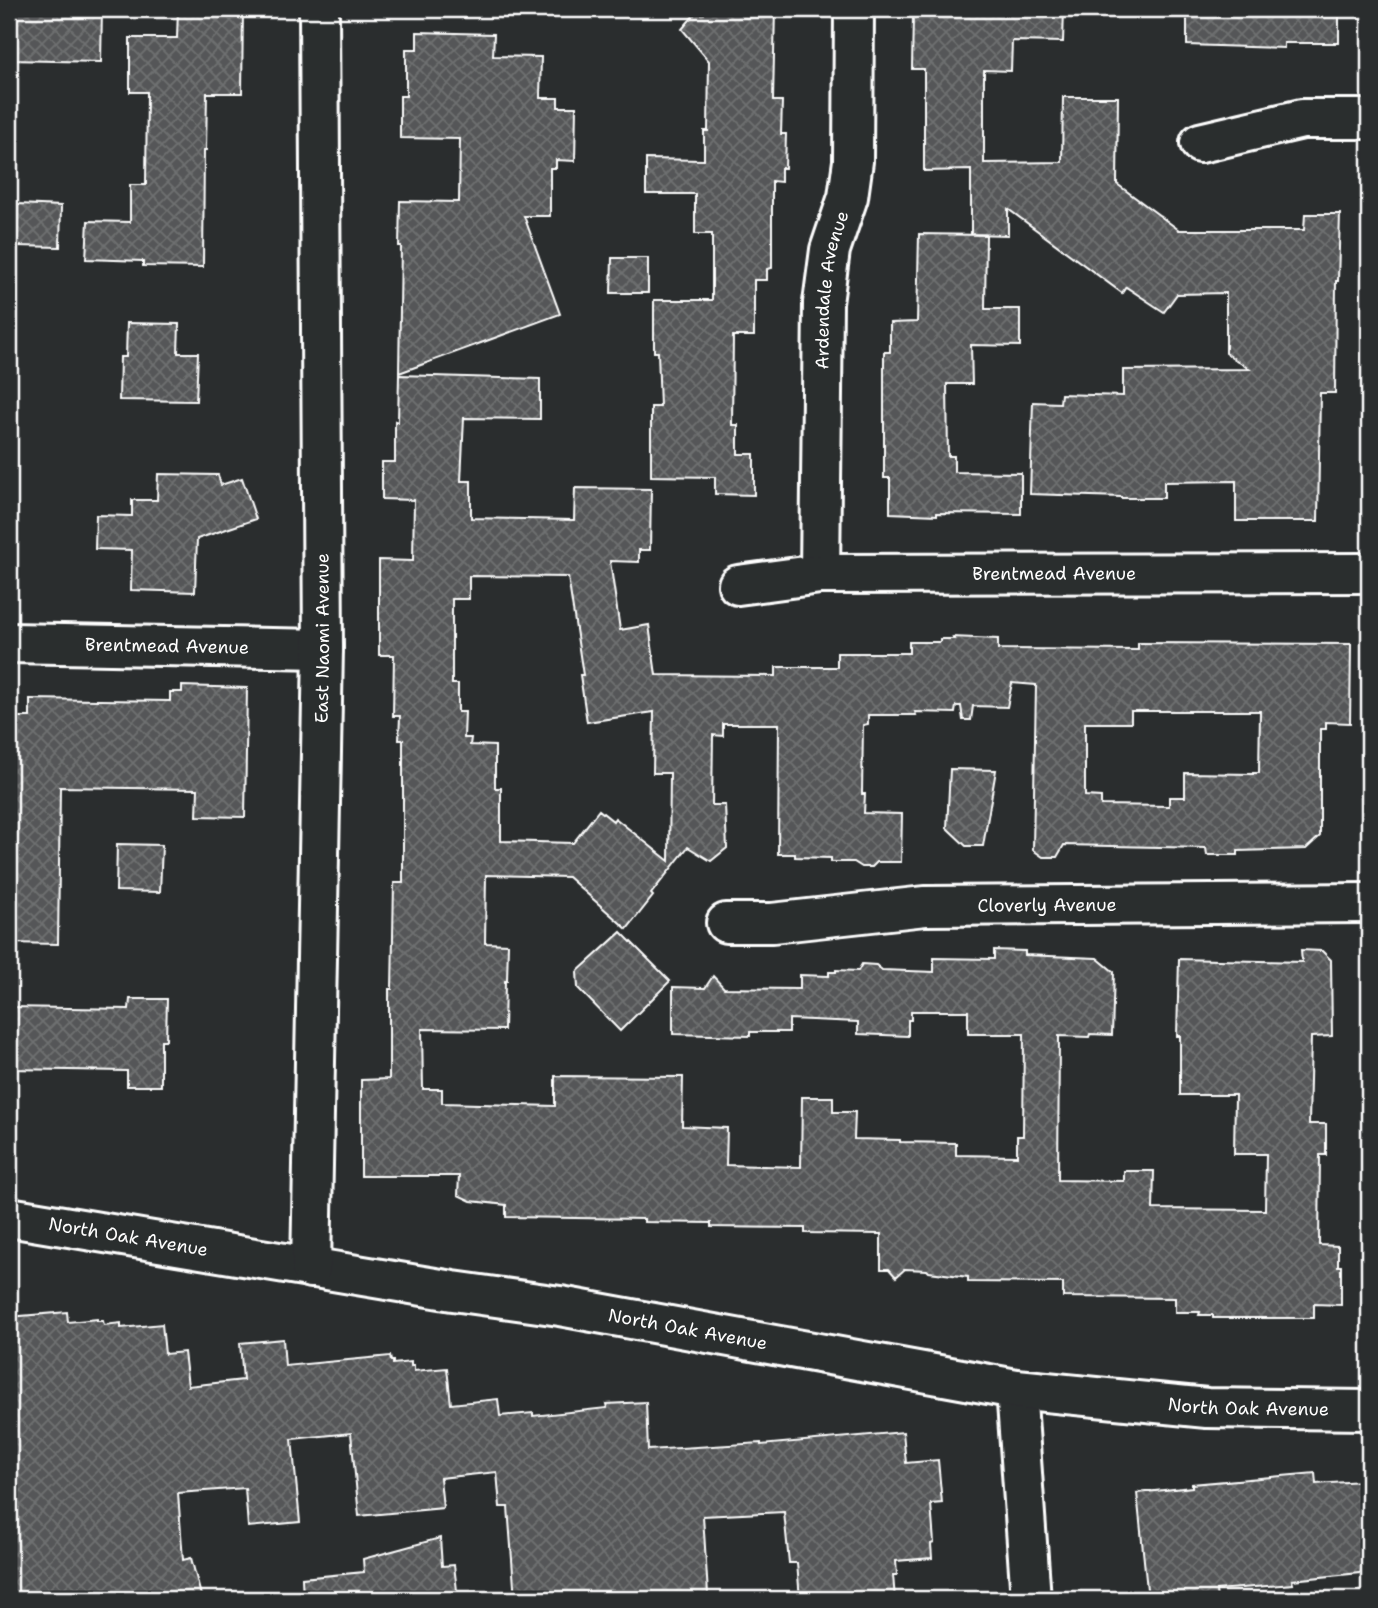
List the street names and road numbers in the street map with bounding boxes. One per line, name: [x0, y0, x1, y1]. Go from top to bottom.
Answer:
street label: Ardendale Avenue: [810, 207, 854, 369]
street label: East Naomi Avenue: [310, 553, 335, 723]
street label: Brentmead Avenue: [972, 561, 1136, 586]
street label: Brentmead Avenue: [85, 632, 249, 660]
street label: Cloverly Avenue: [977, 893, 1117, 918]
street label: North Oak Avenue: [47, 1212, 210, 1262]
street label: North Oak Avenue: [606, 1303, 769, 1355]
street label: North Oak Avenue: [1167, 1392, 1329, 1422]

